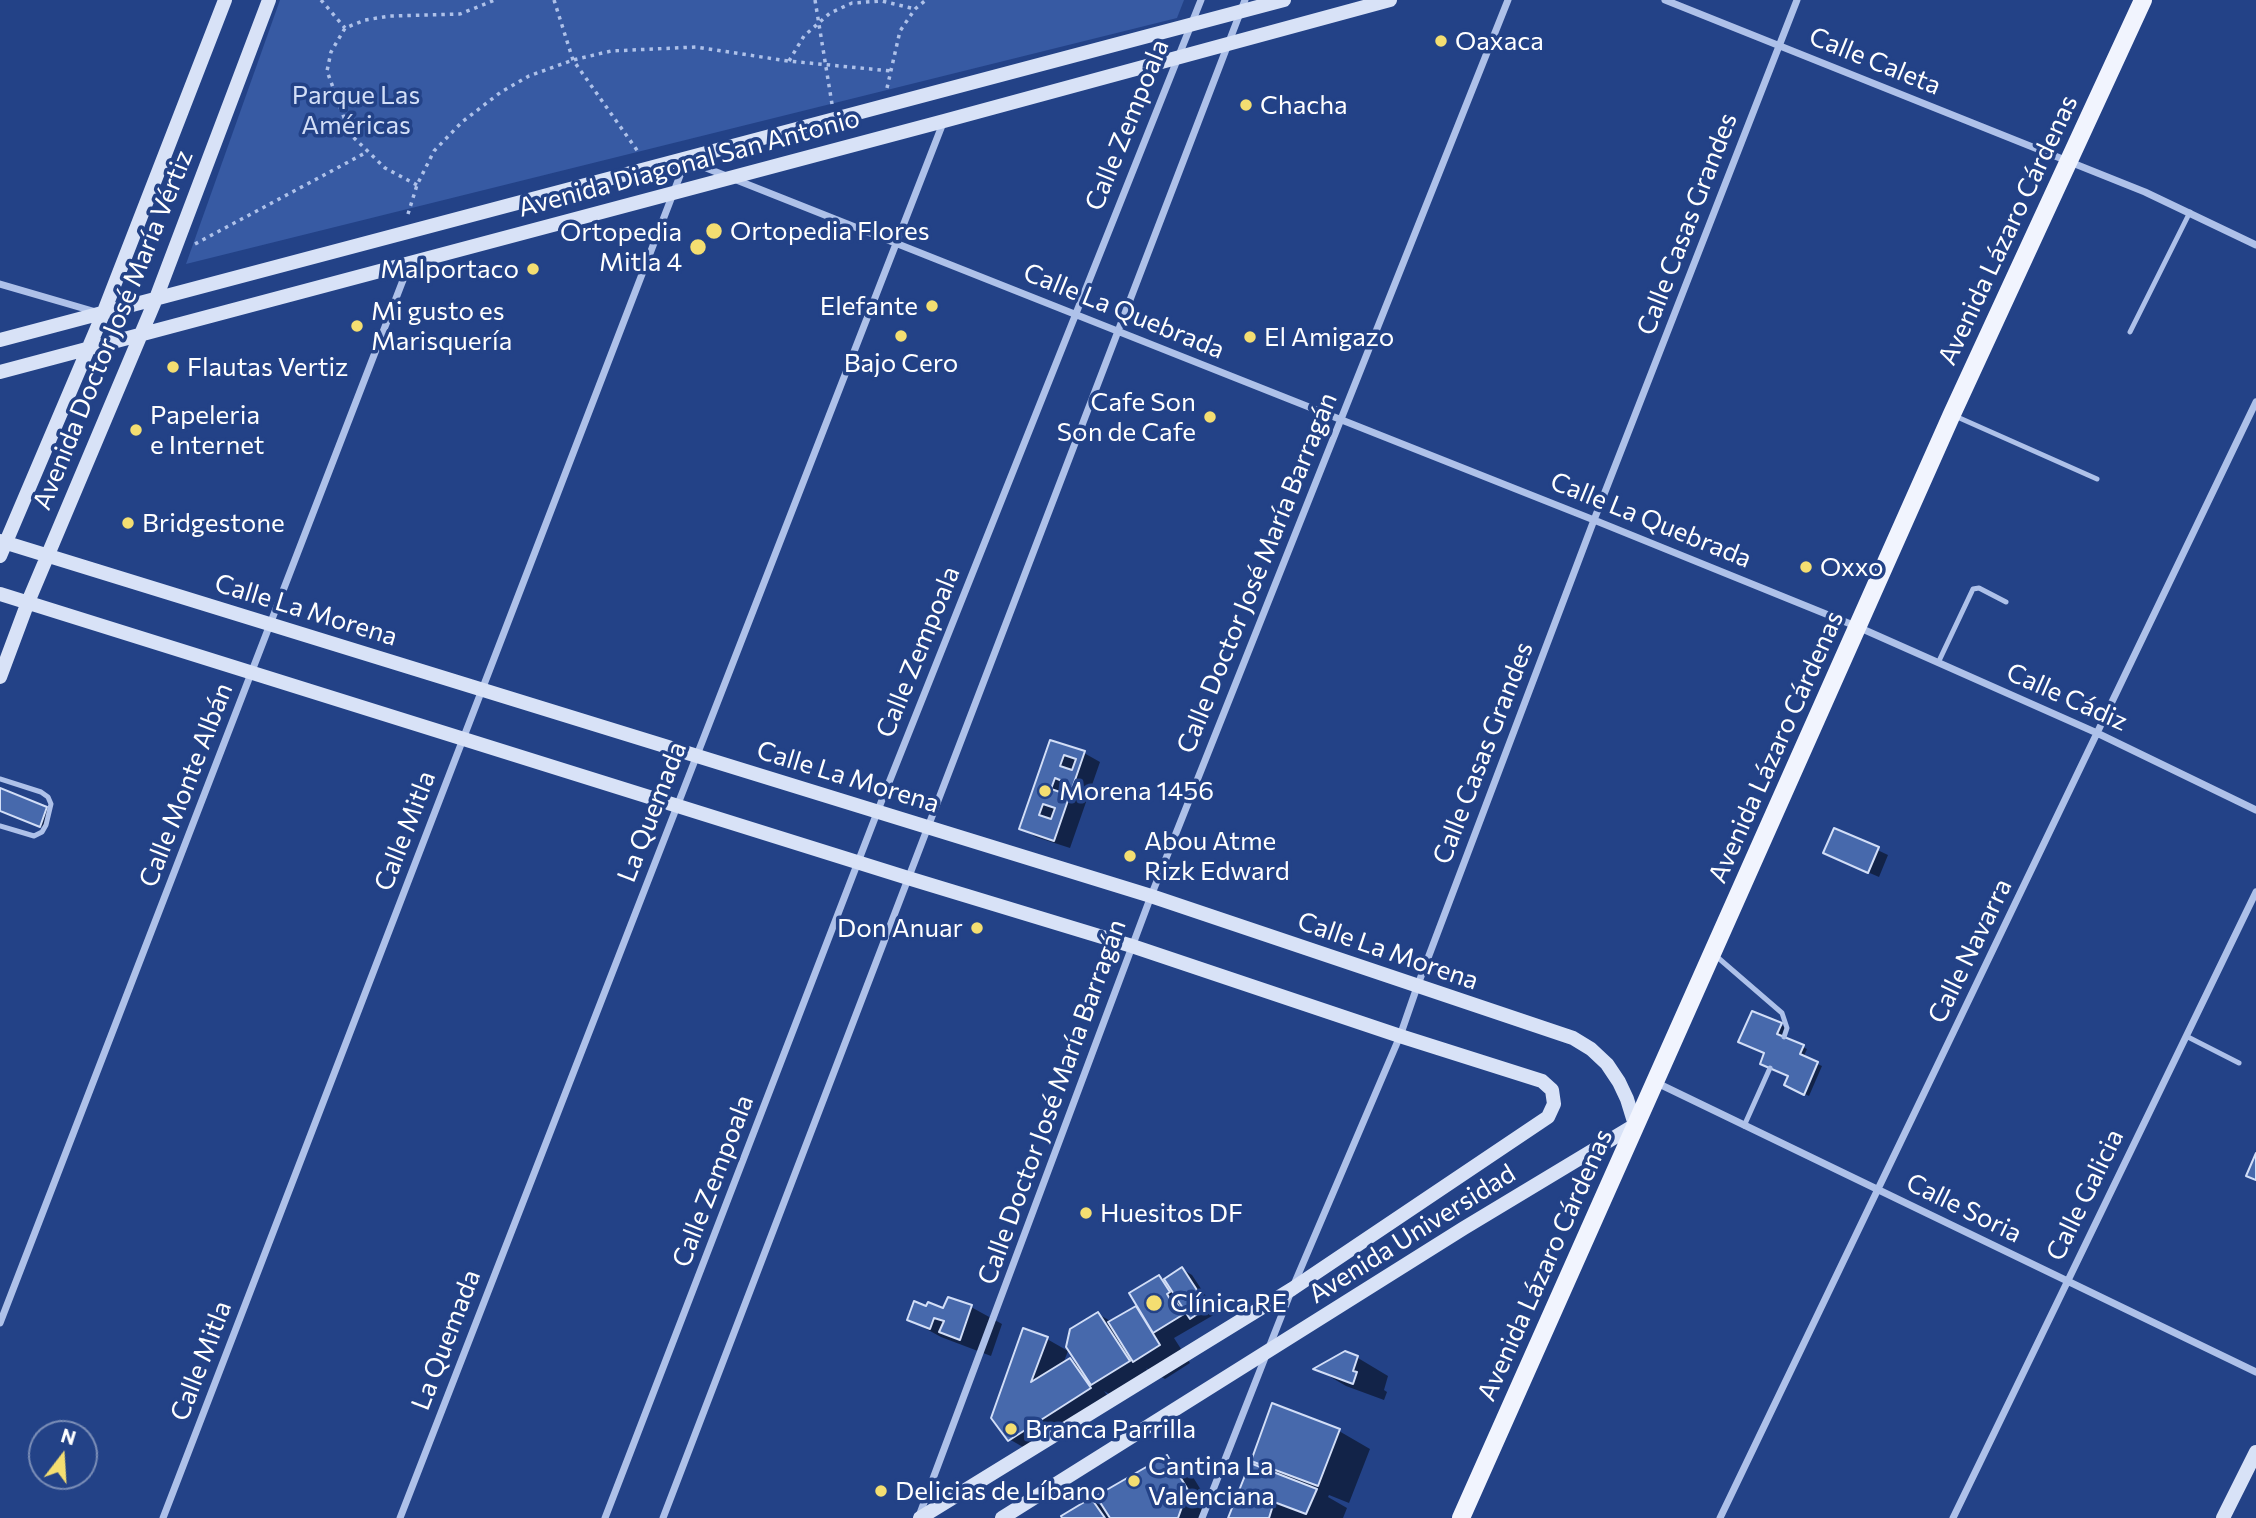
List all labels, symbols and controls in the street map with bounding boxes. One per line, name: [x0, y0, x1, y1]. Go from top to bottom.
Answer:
street label: Calle Caleta: [1805, 20, 1945, 102]
place label: Oaxaca: [1455, 25, 1544, 57]
marker: Oaxaca: [1433, 33, 1449, 49]
street label: Calle Zempoala: [1078, 35, 1176, 215]
park label: Parque Las Américas: [292, 79, 420, 140]
place label: Chacha: [1260, 89, 1348, 121]
street label: Avenida Lázaro Cárdenas: [1932, 90, 2084, 370]
marker: Chacha: [1238, 97, 1254, 113]
street label: Avenida Diagonal San Antonio: [515, 102, 863, 224]
street label: Calle Casas Grandes: [1630, 109, 1744, 339]
street label: Avenida Doctor José María Vértiz: [26, 146, 200, 514]
place label: Ortopedia Flores: [730, 215, 930, 247]
place label: Ortopedia Mitla 4: [560, 216, 682, 278]
marker: Ortopedia Flores: [704, 221, 724, 241]
marker: Ortopedia Mitla 4: [688, 237, 708, 257]
place label: Malportaco: [380, 253, 519, 285]
street label: Calle La Quebrada: [1019, 256, 1229, 366]
marker: Malportaco: [525, 261, 541, 277]
place label: Elefante: [820, 290, 918, 322]
place label: Mi gusto es Marisquería: [371, 295, 512, 356]
marker: Elefante: [924, 298, 940, 314]
marker: Mi gusto es Marisquería: [349, 318, 365, 334]
place label: El Amigazo: [1264, 321, 1394, 353]
marker: Bajo Cero: [893, 328, 909, 344]
marker: El Amigazo: [1242, 329, 1258, 345]
place label: Bajo Cero: [844, 347, 958, 379]
place label: Flautas Vertiz: [187, 351, 348, 383]
marker: Flautas Vertiz: [165, 359, 181, 375]
place label: Cafe Son Son de Cafe: [1057, 386, 1196, 448]
street label: Calle Doctor José María Barragán: [1170, 388, 1344, 758]
place label: Papeleria e Internet: [150, 399, 265, 460]
marker: Cafe Son Son de Cafe: [1202, 409, 1218, 425]
marker: Papeleria e Internet: [128, 422, 144, 438]
street label: Calle La Quebrada: [1546, 465, 1756, 575]
place label: Bridgestone: [142, 507, 285, 539]
marker: Bridgestone: [120, 515, 136, 531]
place label: Oxxo: [1820, 551, 1884, 583]
marker: Oxxo: [1798, 559, 1814, 575]
street label: Calle Zempoala: [869, 562, 967, 742]
street label: Calle La Morena: [211, 567, 401, 653]
street label: Avenida Lázaro Cárdenas: [1702, 606, 1850, 888]
street label: Calle Casas Grandes: [1426, 638, 1540, 868]
street label: Calle Cádiz: [2002, 656, 2132, 738]
street label: Calle Monte Albán: [133, 679, 239, 891]
street label: Calle La Morena: [753, 734, 943, 820]
street label: La Quemada: [611, 737, 693, 887]
street label: Calle Mitla: [368, 767, 442, 895]
place label: Morena 1456: [1059, 775, 1214, 807]
marker: Morena 1456: [1037, 783, 1053, 799]
place label: Abou Atme Rizk Edward: [1144, 825, 1290, 886]
marker: Abou Atme Rizk Edward: [1122, 848, 1138, 864]
street label: Calle Navarra: [1922, 874, 2018, 1028]
street label: Calle La Morena: [1293, 905, 1483, 997]
place label: Don Anuar: [837, 912, 963, 944]
street label: Calle Doctor José María Barragán: [971, 915, 1133, 1289]
marker: Don Anuar: [969, 920, 985, 936]
street label: Calle Zempoala: [666, 1091, 760, 1271]
street label: Avenida Lázaro Cárdenas: [1471, 1124, 1619, 1406]
street label: Calle Galicia: [2040, 1124, 2130, 1266]
street label: Avenida Universidad: [1303, 1158, 1521, 1310]
street label: Calle Soria: [1901, 1167, 2027, 1249]
place label: Huesitos DF: [1100, 1197, 1243, 1229]
marker: Huesitos DF: [1078, 1205, 1094, 1221]
street label: La Quemada: [405, 1265, 487, 1415]
place label: Clínica RE: [1170, 1287, 1287, 1319]
marker: Clínica RE: [1144, 1293, 1164, 1313]
street label: Calle Mitla: [164, 1297, 238, 1425]
place label: Branca Parrilla: [1025, 1413, 1196, 1445]
north arrow: [28, 1420, 98, 1490]
marker: Branca Parrilla: [1003, 1421, 1019, 1437]
text: N: [59, 1423, 79, 1449]
place label: Cantina La Valenciana: [1148, 1450, 1275, 1512]
marker: Cantina La Valenciana: [1126, 1473, 1142, 1489]
place label: Delicias de Líbano: [895, 1475, 1106, 1507]
marker: Delicias de Líbano: [873, 1483, 889, 1499]

